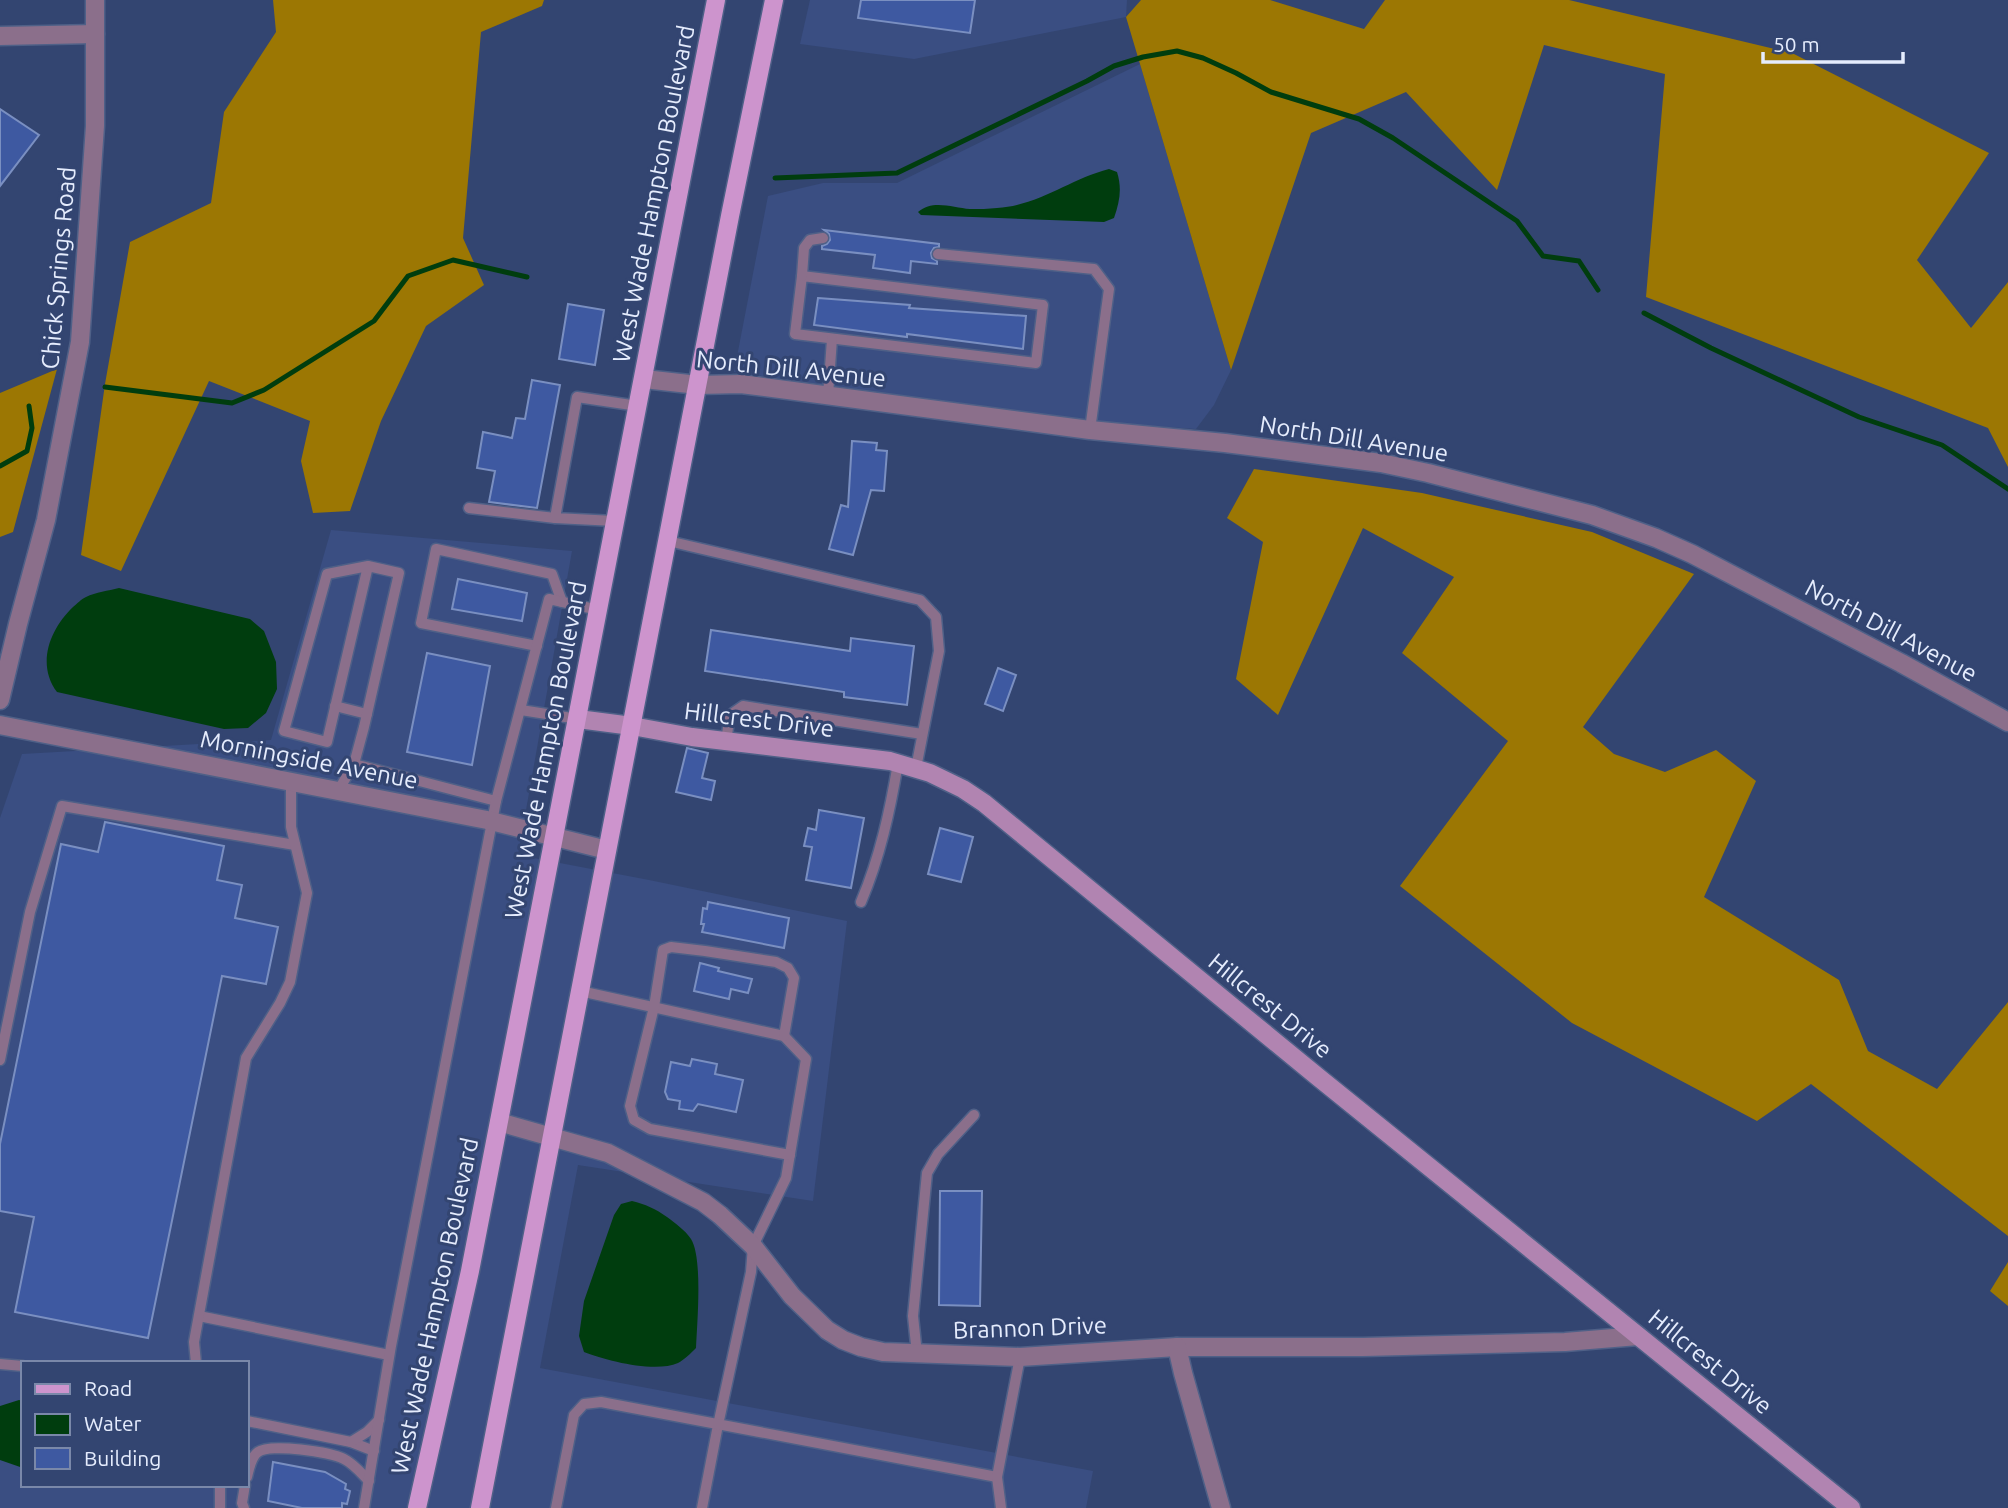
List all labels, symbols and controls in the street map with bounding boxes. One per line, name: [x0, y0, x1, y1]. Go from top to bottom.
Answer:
scale bar: [1763, 21, 1903, 65]
street label: West Wade Hampton Boulevard: [607, 23, 700, 365]
text: 50 m: [1773, 32, 1820, 56]
street label: Chick Springs Road: [36, 166, 81, 370]
street label: North Dill Avenue: [695, 345, 887, 392]
street label: North Dill Avenue: [1258, 410, 1450, 467]
street label: North Dill Avenue: [1801, 574, 1982, 687]
street label: West Wade Hampton Boulevard: [499, 579, 592, 921]
street label: Hillcrest Drive: [683, 697, 835, 742]
street label: Morningside Avenue: [198, 725, 420, 794]
street label: Hillcrest Drive: [1203, 948, 1337, 1064]
street label: West Wade Hampton Boulevard: [386, 1135, 483, 1477]
street label: Hillcrest Drive: [1643, 1304, 1777, 1420]
street label: Brannon Drive: [953, 1311, 1107, 1344]
legend: [21, 1361, 248, 1487]
text: Road: [84, 1376, 132, 1400]
text: Water: [84, 1411, 142, 1435]
text: Building: [84, 1446, 161, 1470]

